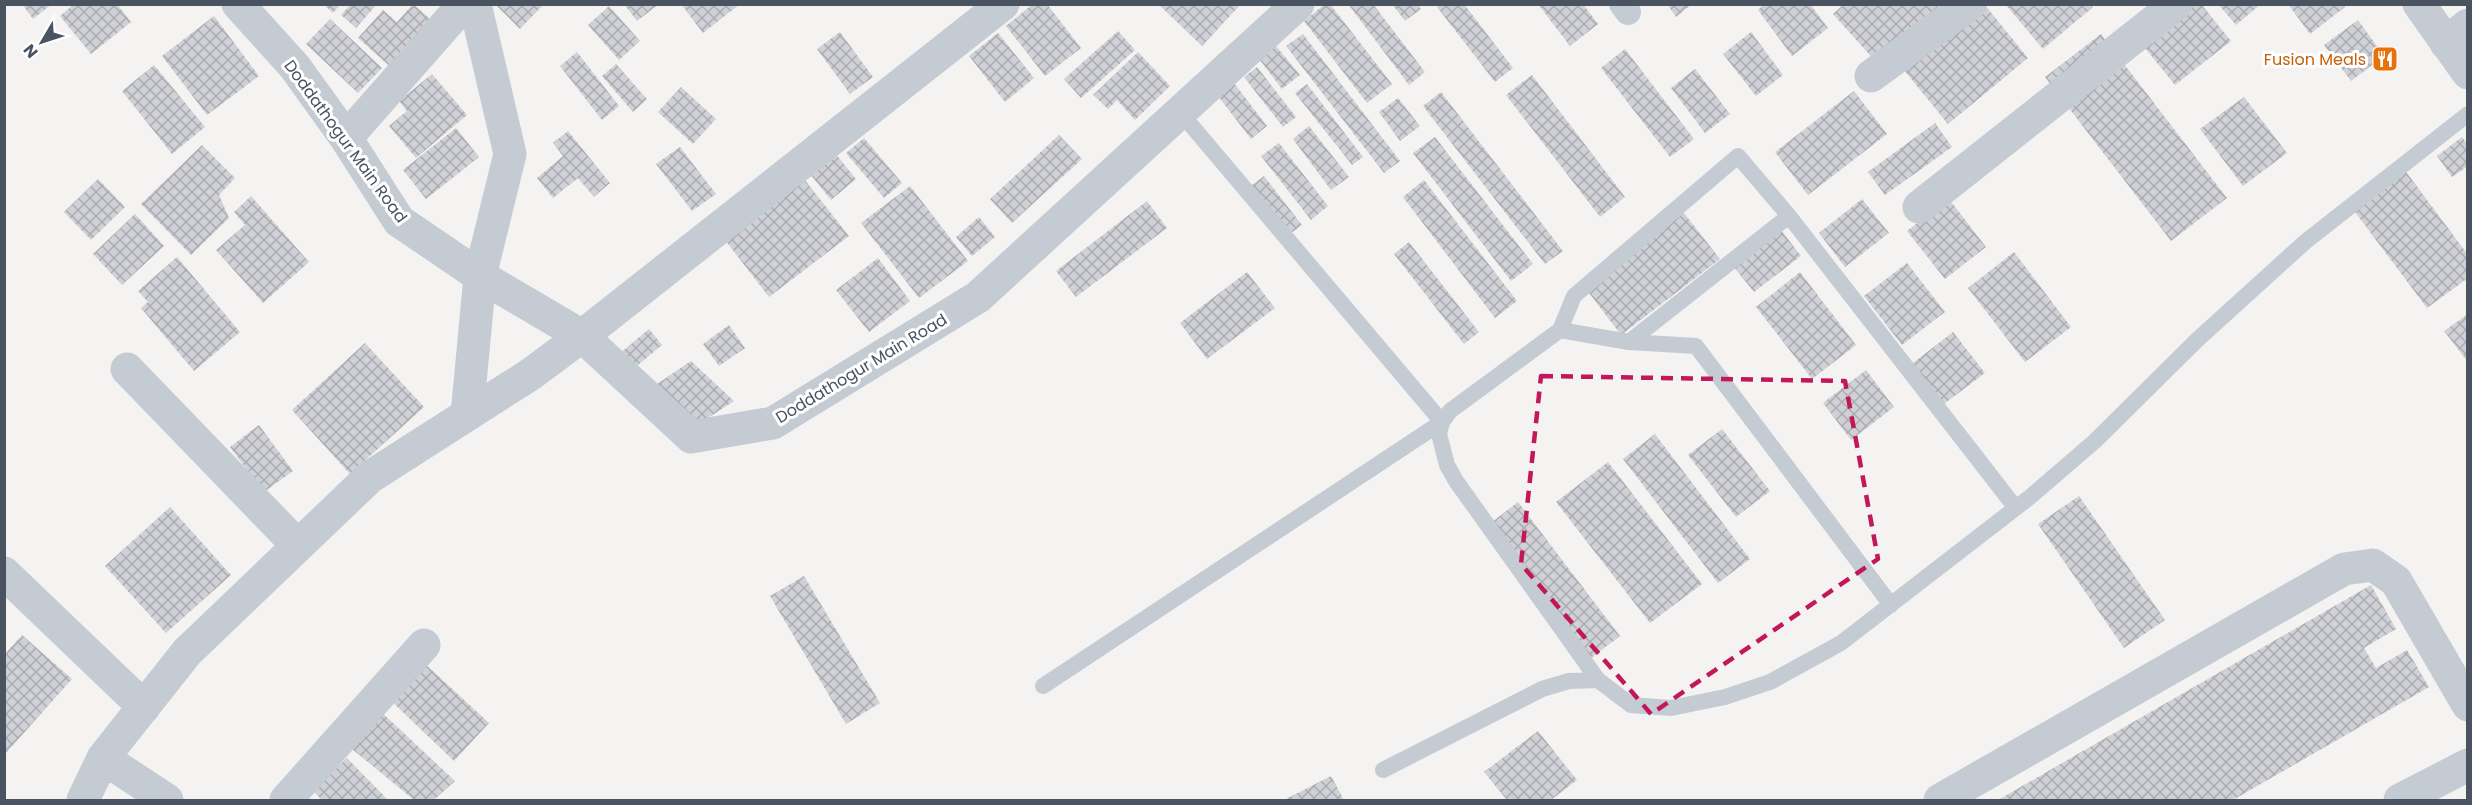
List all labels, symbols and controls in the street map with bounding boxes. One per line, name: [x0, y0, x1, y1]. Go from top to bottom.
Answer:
north arrow: [12, 12, 72, 72]
text: N: [18, 39, 43, 63]
restaurant icon: Fusion Meals: [2370, 44, 2400, 74]
place label: Fusion Meals: [2264, 48, 2366, 71]
street label: Doddathogur Main Road: [279, 55, 413, 227]
street label: Doddathogur Main Road: [771, 308, 951, 429]

